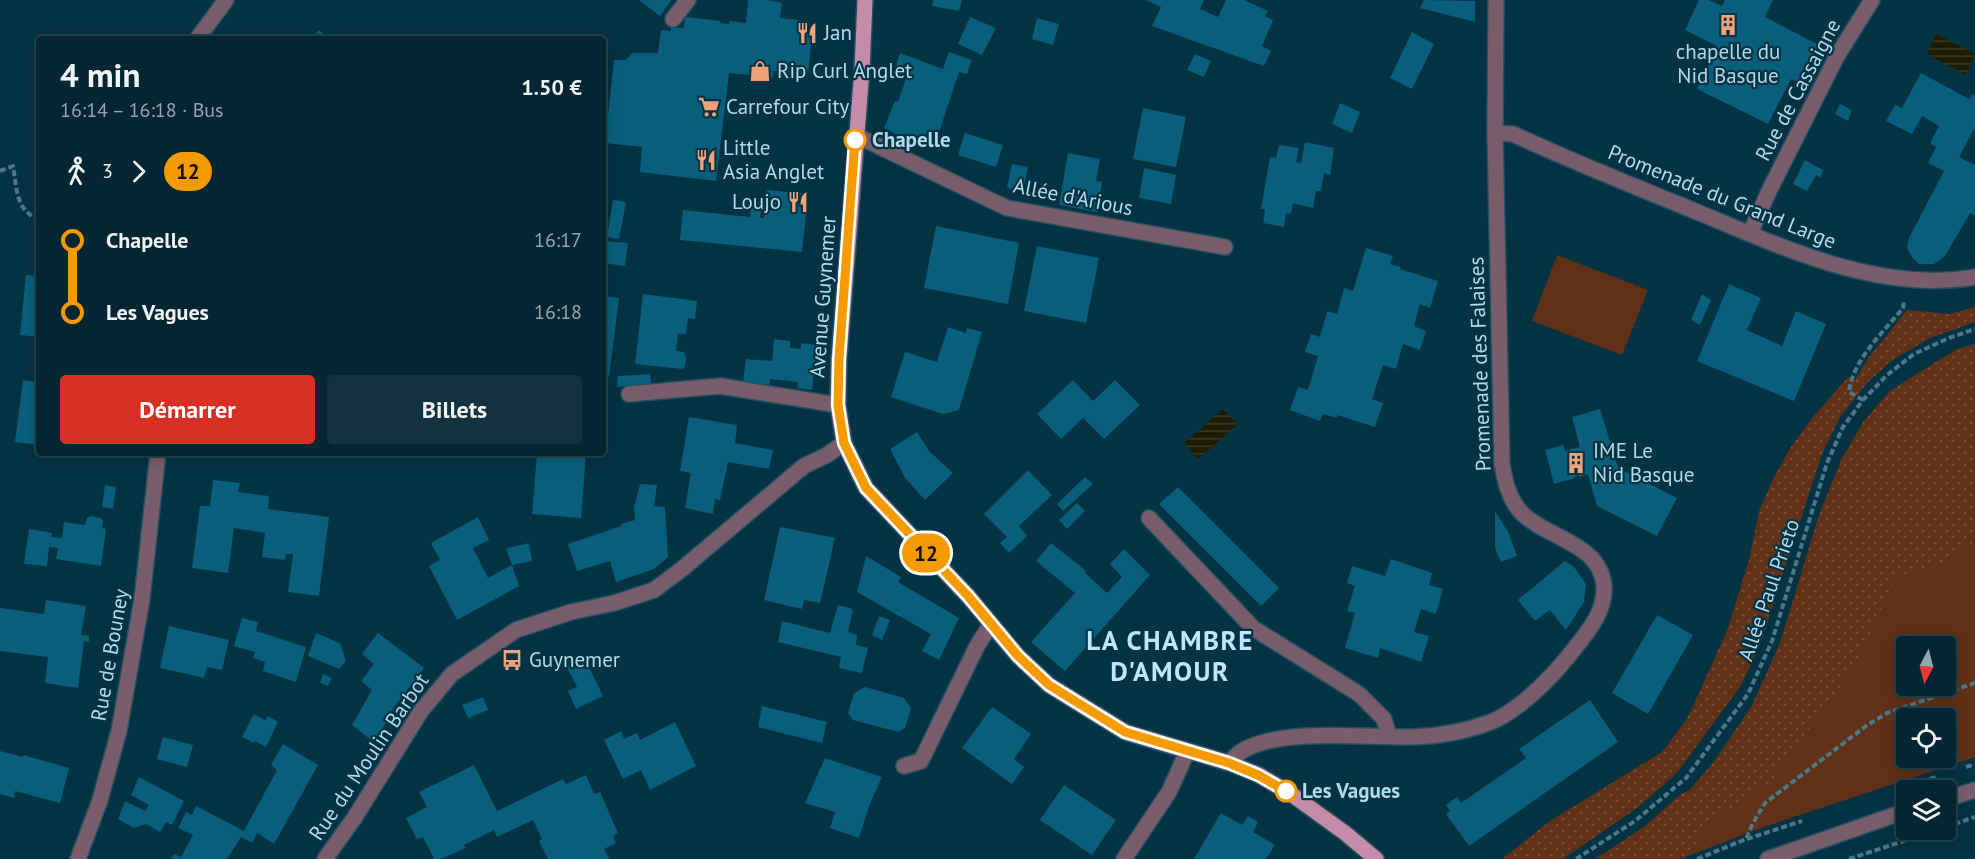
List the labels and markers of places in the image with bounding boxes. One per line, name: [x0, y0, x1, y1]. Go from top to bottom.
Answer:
building icon: chapelle du Nid Basque: [1716, 13, 1740, 37]
place label: Jan: [823, 19, 852, 46]
restaurant icon: Jan: [795, 21, 819, 45]
place label: chapelle du Nid Basque: [1676, 38, 1780, 89]
place label: Rip Curl Anglet: [777, 57, 912, 84]
shop icon: Rip Curl Anglet: [748, 59, 772, 83]
place label: Carrefour City: [726, 93, 850, 120]
supermarket icon: Carrefour City: [697, 95, 721, 119]
place label: Chapelle: [872, 126, 951, 153]
marker: Chapelle: [844, 129, 866, 151]
place label: Little Asia Anglet: [723, 134, 824, 185]
restaurant icon: Little Asia Anglet: [694, 148, 718, 172]
place label: Loujo: [732, 188, 781, 215]
restaurant icon: Loujo: [786, 190, 810, 214]
place label: IME Le Nid Basque: [1593, 437, 1694, 488]
building icon: IME Le Nid Basque: [1564, 451, 1588, 475]
place label: Guynemer: [529, 646, 620, 673]
bus stop icon: Guynemer: [500, 648, 524, 672]
place label: Les Vagues: [1302, 777, 1400, 804]
marker: Les Vagues: [1275, 780, 1297, 802]

